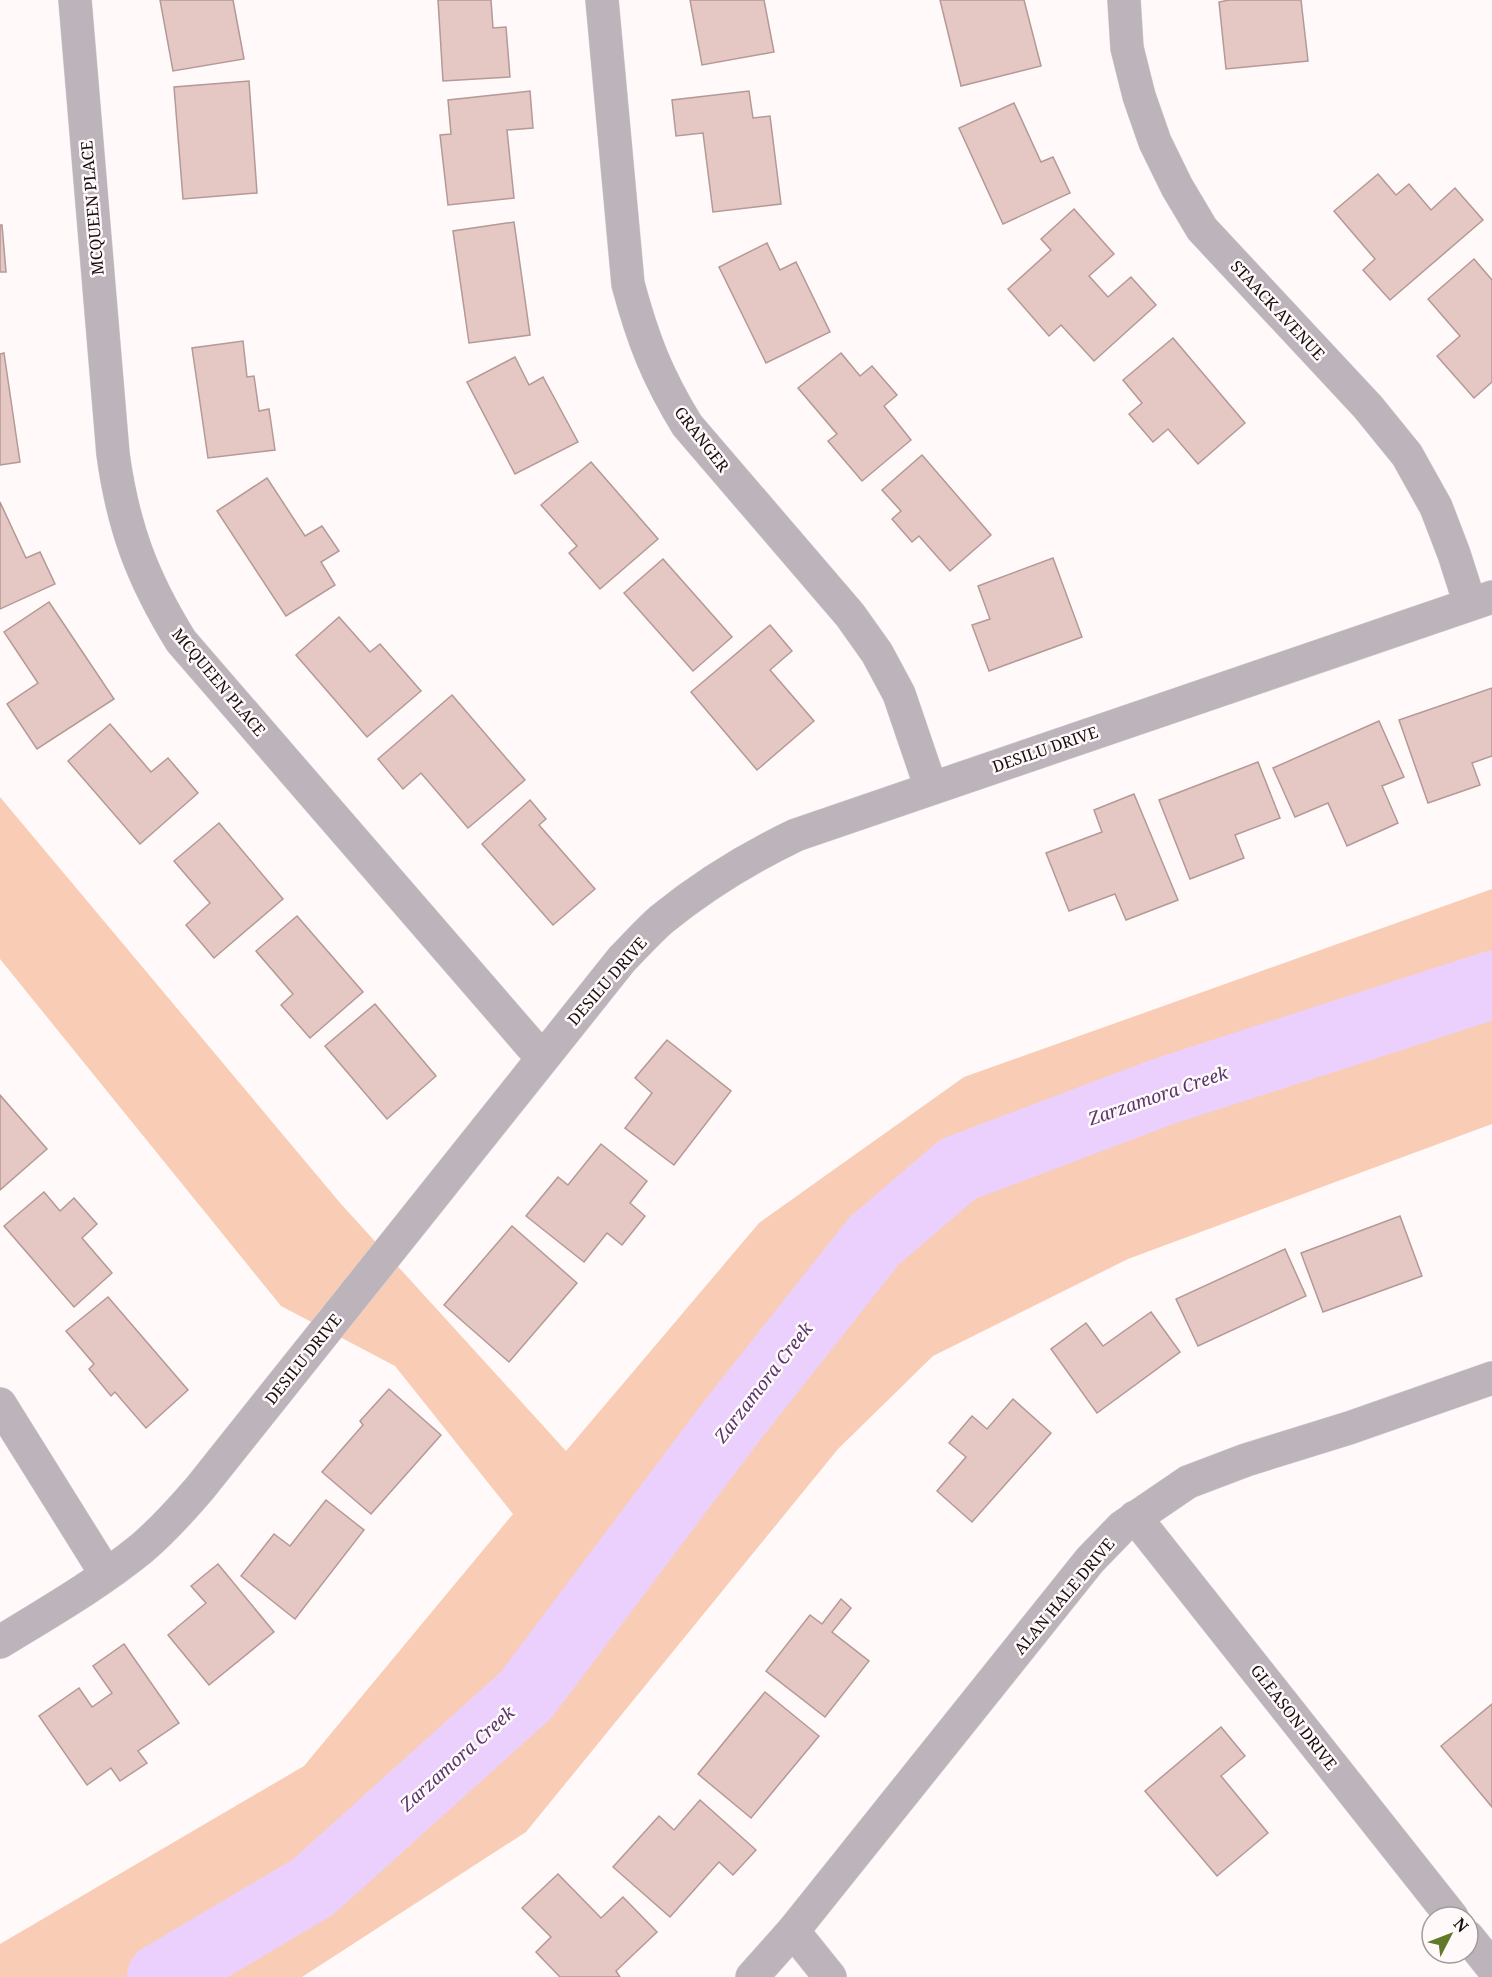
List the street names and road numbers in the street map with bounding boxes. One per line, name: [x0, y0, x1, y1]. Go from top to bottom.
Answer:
street label: MCQUEEN PLACE: [75, 140, 109, 276]
street label: STAACK AVENUE: [1226, 255, 1330, 365]
street label: GRANGER: [670, 402, 735, 477]
street label: MCQUEEN PLACE: [167, 623, 271, 741]
street label: DESILU DRIVE: [989, 721, 1101, 777]
street label: DESILU DRIVE: [562, 932, 652, 1030]
street label: DESILU DRIVE: [260, 1309, 346, 1409]
street label: ALAN HALE DRIVE: [1009, 1533, 1119, 1659]
street label: GLEASON DRIVE: [1246, 1660, 1342, 1774]

